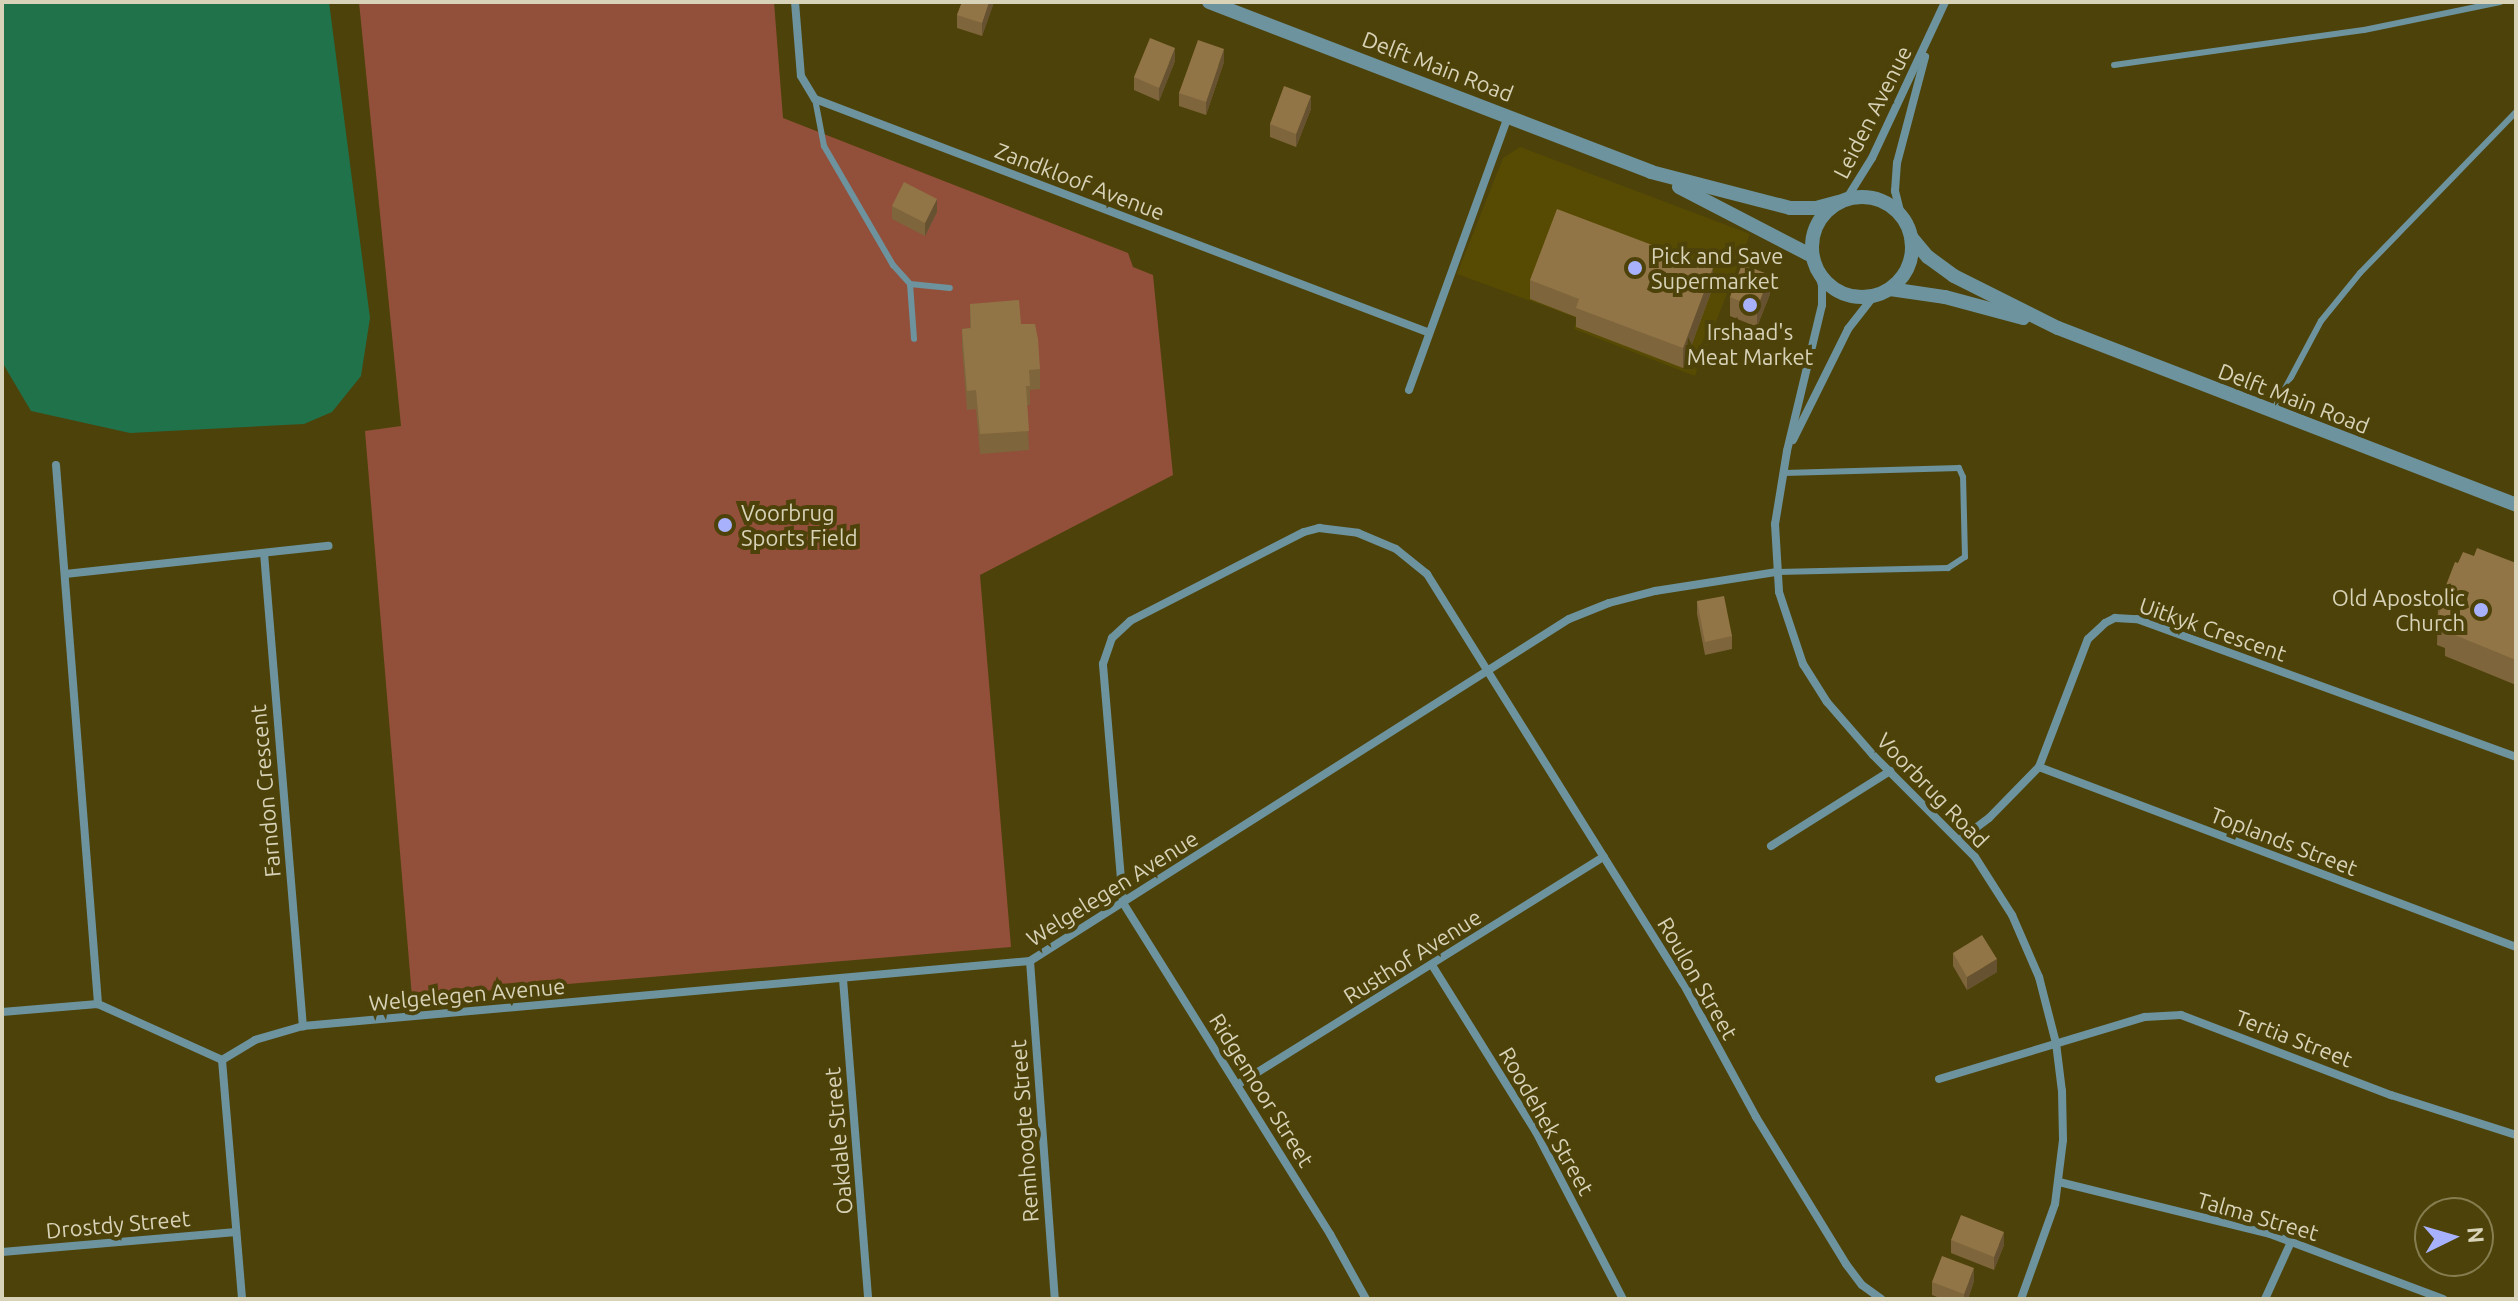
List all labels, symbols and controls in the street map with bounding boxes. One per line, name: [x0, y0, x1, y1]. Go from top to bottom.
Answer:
street label: Delft Main Road: [1359, 25, 1517, 107]
street label: Leiden Avenue: [1827, 41, 1917, 183]
street label: Zandkloof Avenue: [992, 137, 1168, 225]
place label: Pick and Save Supermarket: [1651, 242, 1783, 294]
marker: Pick and Save Supermarket: [1626, 259, 1644, 277]
marker: Irshaad's Meat Market: [1741, 296, 1759, 314]
place label: Irshaad's Meat Market: [1687, 318, 1813, 370]
street label: Delft Main Road: [2215, 357, 2373, 439]
place label: Voorbrug Sports Field: [741, 499, 858, 550]
marker: Voorbrug Sports Field: [716, 516, 734, 534]
place label: Old Apostolic Church: [2332, 584, 2465, 636]
street label: Uitkyk Crescent: [2136, 591, 2290, 667]
marker: Old Apostolic Church: [2472, 601, 2490, 619]
street label: Farndon Crescent: [244, 704, 286, 878]
street label: Voorbrug Road: [1872, 727, 1994, 853]
street label: Toplands Street: [2207, 801, 2361, 881]
street label: Welgelegen Avenue: [1021, 825, 1203, 951]
street label: Rusthof Avenue: [1338, 903, 1486, 1009]
street label: Roulon Street: [1652, 912, 1744, 1044]
street label: Welgelegen Avenue: [368, 972, 566, 1016]
street label: Tertia Street: [2232, 1004, 2356, 1072]
street label: Ridgemoor Street: [1204, 1008, 1320, 1172]
street label: Remhoogte Street: [1004, 1039, 1044, 1223]
street label: Roodehek Street: [1494, 1042, 1600, 1200]
street label: Oakdale Street: [818, 1066, 858, 1216]
street label: Talma Street: [2194, 1186, 2322, 1246]
north arrow: [2414, 1197, 2494, 1277]
street label: Drostdy Street: [45, 1205, 191, 1243]
text: N: [2463, 1226, 2490, 1244]

